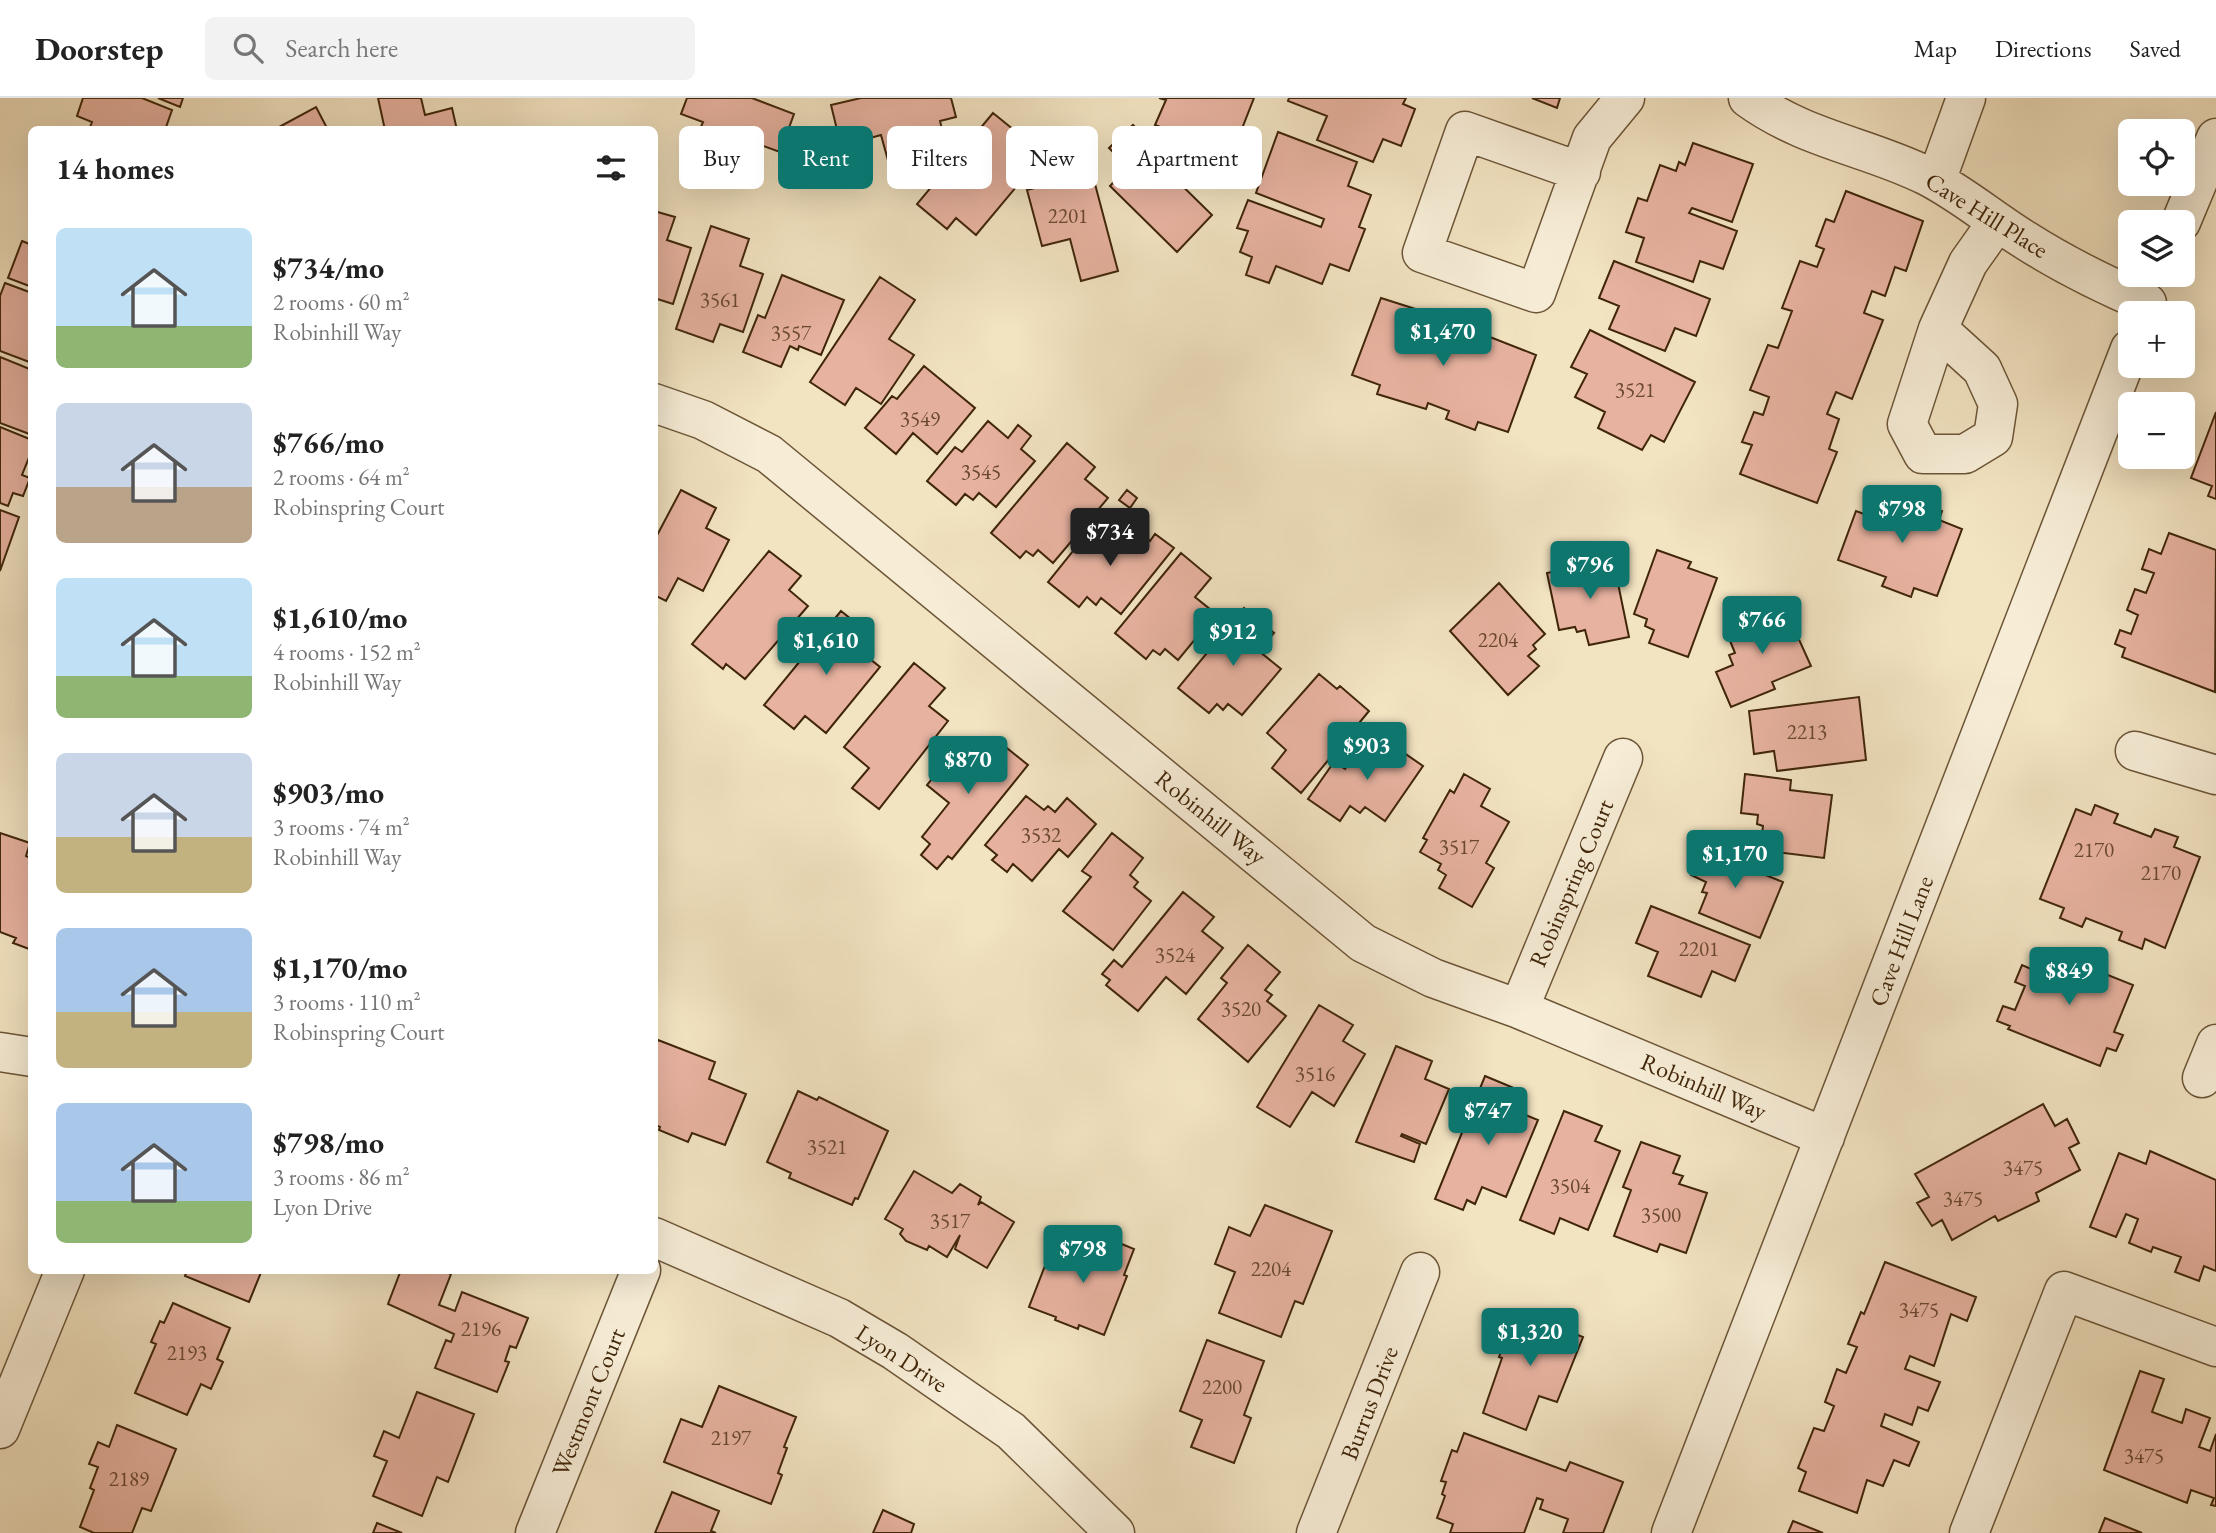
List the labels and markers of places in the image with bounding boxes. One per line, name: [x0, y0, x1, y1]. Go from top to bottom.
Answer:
pin: $1,470: [1386, 308, 1500, 368]
pin: $798: [1861, 486, 1943, 545]
pin: $734: [1069, 508, 1151, 568]
pin: $796: [1549, 542, 1631, 601]
pin: $766: [1721, 596, 1803, 656]
pin: $912: [1192, 608, 1274, 668]
pin: $1,610: [769, 618, 883, 677]
pin: $903: [1326, 722, 1408, 782]
pin: $870: [927, 736, 1009, 796]
pin: $1,170: [1678, 830, 1792, 890]
pin: $849: [2028, 948, 2110, 1007]
pin: $747: [1447, 1088, 1529, 1147]
pin: $798: [1042, 1226, 1124, 1285]
pin: $1,320: [1473, 1308, 1587, 1368]

